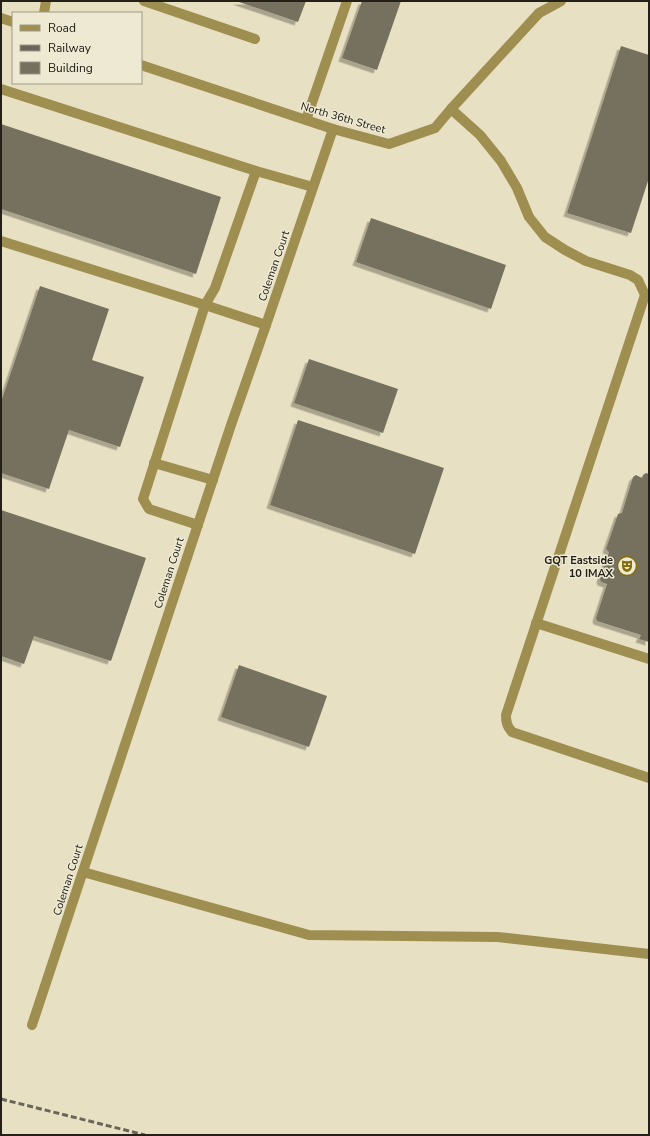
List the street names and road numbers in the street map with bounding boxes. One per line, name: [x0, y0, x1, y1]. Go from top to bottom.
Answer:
street label: North 36th Street: [299, 99, 387, 137]
street label: Coleman Court: [255, 228, 293, 303]
street label: Coleman Court: [150, 535, 188, 610]
street label: Coleman Court: [49, 842, 87, 917]

